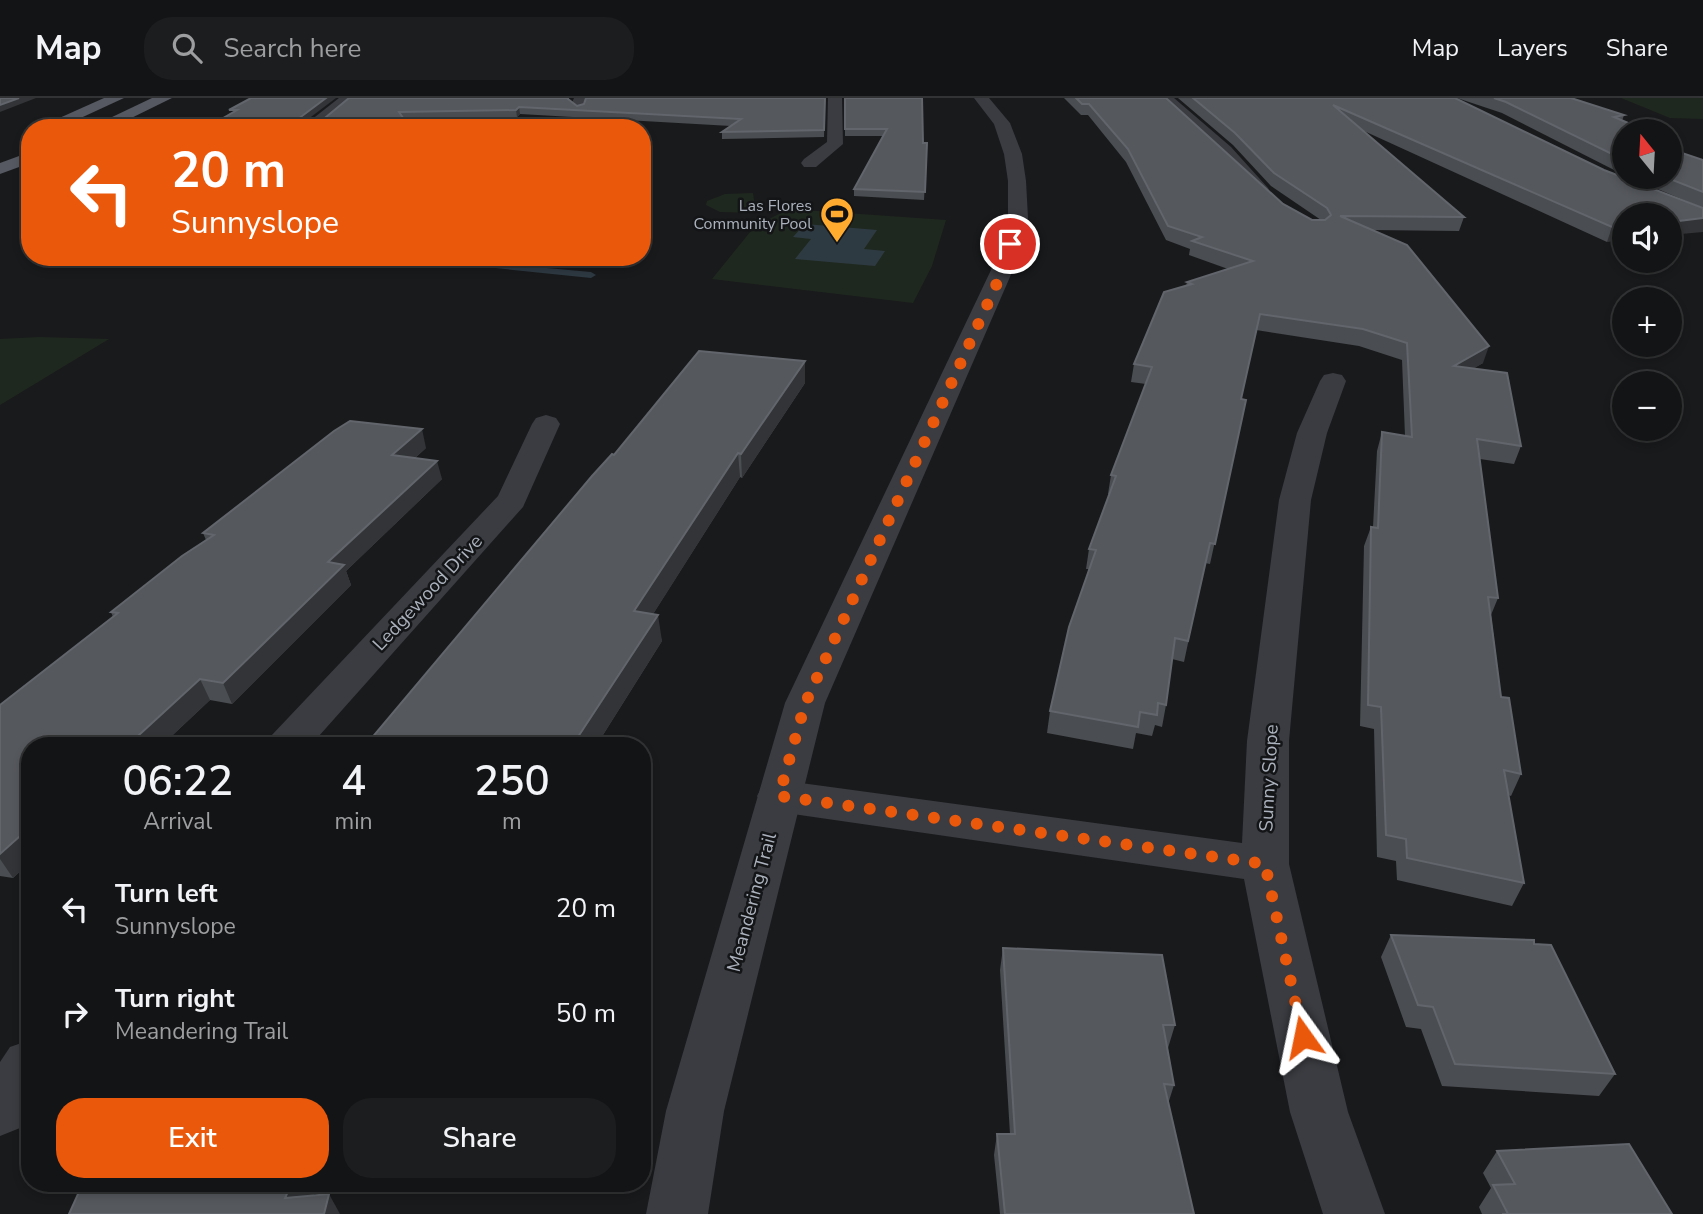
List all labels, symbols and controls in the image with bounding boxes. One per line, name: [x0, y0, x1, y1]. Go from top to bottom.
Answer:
search box: [144, 17, 634, 80]
text: Map: [35, 26, 102, 71]
icon: search: [168, 29, 206, 67]
text: Search here: [224, 31, 361, 66]
text: Map: [1412, 32, 1459, 64]
text: Layers: [1497, 32, 1568, 64]
text: Share: [1606, 32, 1668, 64]
north arrow: [1612, 119, 1682, 189]
map controls: [1612, 119, 1682, 441]
text: 20 m: [171, 137, 286, 204]
icon: left: [56, 147, 147, 238]
place label: Las Flores Community Pool: [693, 195, 812, 235]
sports icon: Las Flores Community Pool: [818, 195, 856, 244]
text: Sunnyslope: [171, 201, 339, 244]
button: sound: [1612, 203, 1682, 273]
pin: [980, 214, 1040, 274]
icon: arrive: [991, 225, 1029, 263]
button: +: [1612, 287, 1682, 357]
button: −: [1612, 371, 1682, 441]
street label: Ledgewood Drive: [367, 529, 489, 657]
street label: Sunny Slope: [1253, 724, 1285, 832]
text: 06:22: [122, 753, 233, 810]
text: 4: [341, 753, 366, 810]
text: 250: [474, 753, 550, 810]
text: Arrival: [143, 806, 212, 837]
text: min: [335, 806, 373, 837]
text: m: [502, 806, 522, 837]
street label: Meandering Trail: [721, 829, 783, 975]
text: Turn left: [115, 876, 218, 911]
icon: left: [56, 890, 94, 928]
text: 20 m: [556, 891, 616, 926]
text: Sunnyslope: [115, 911, 236, 942]
text: Turn right: [115, 981, 234, 1016]
icon: right: [56, 995, 94, 1033]
text: 50 m: [556, 996, 616, 1031]
position arrow: [1266, 1000, 1340, 1074]
text: Meandering Trail: [115, 1016, 288, 1047]
button: Exit: [56, 1098, 329, 1178]
button: Share: [343, 1098, 616, 1178]

